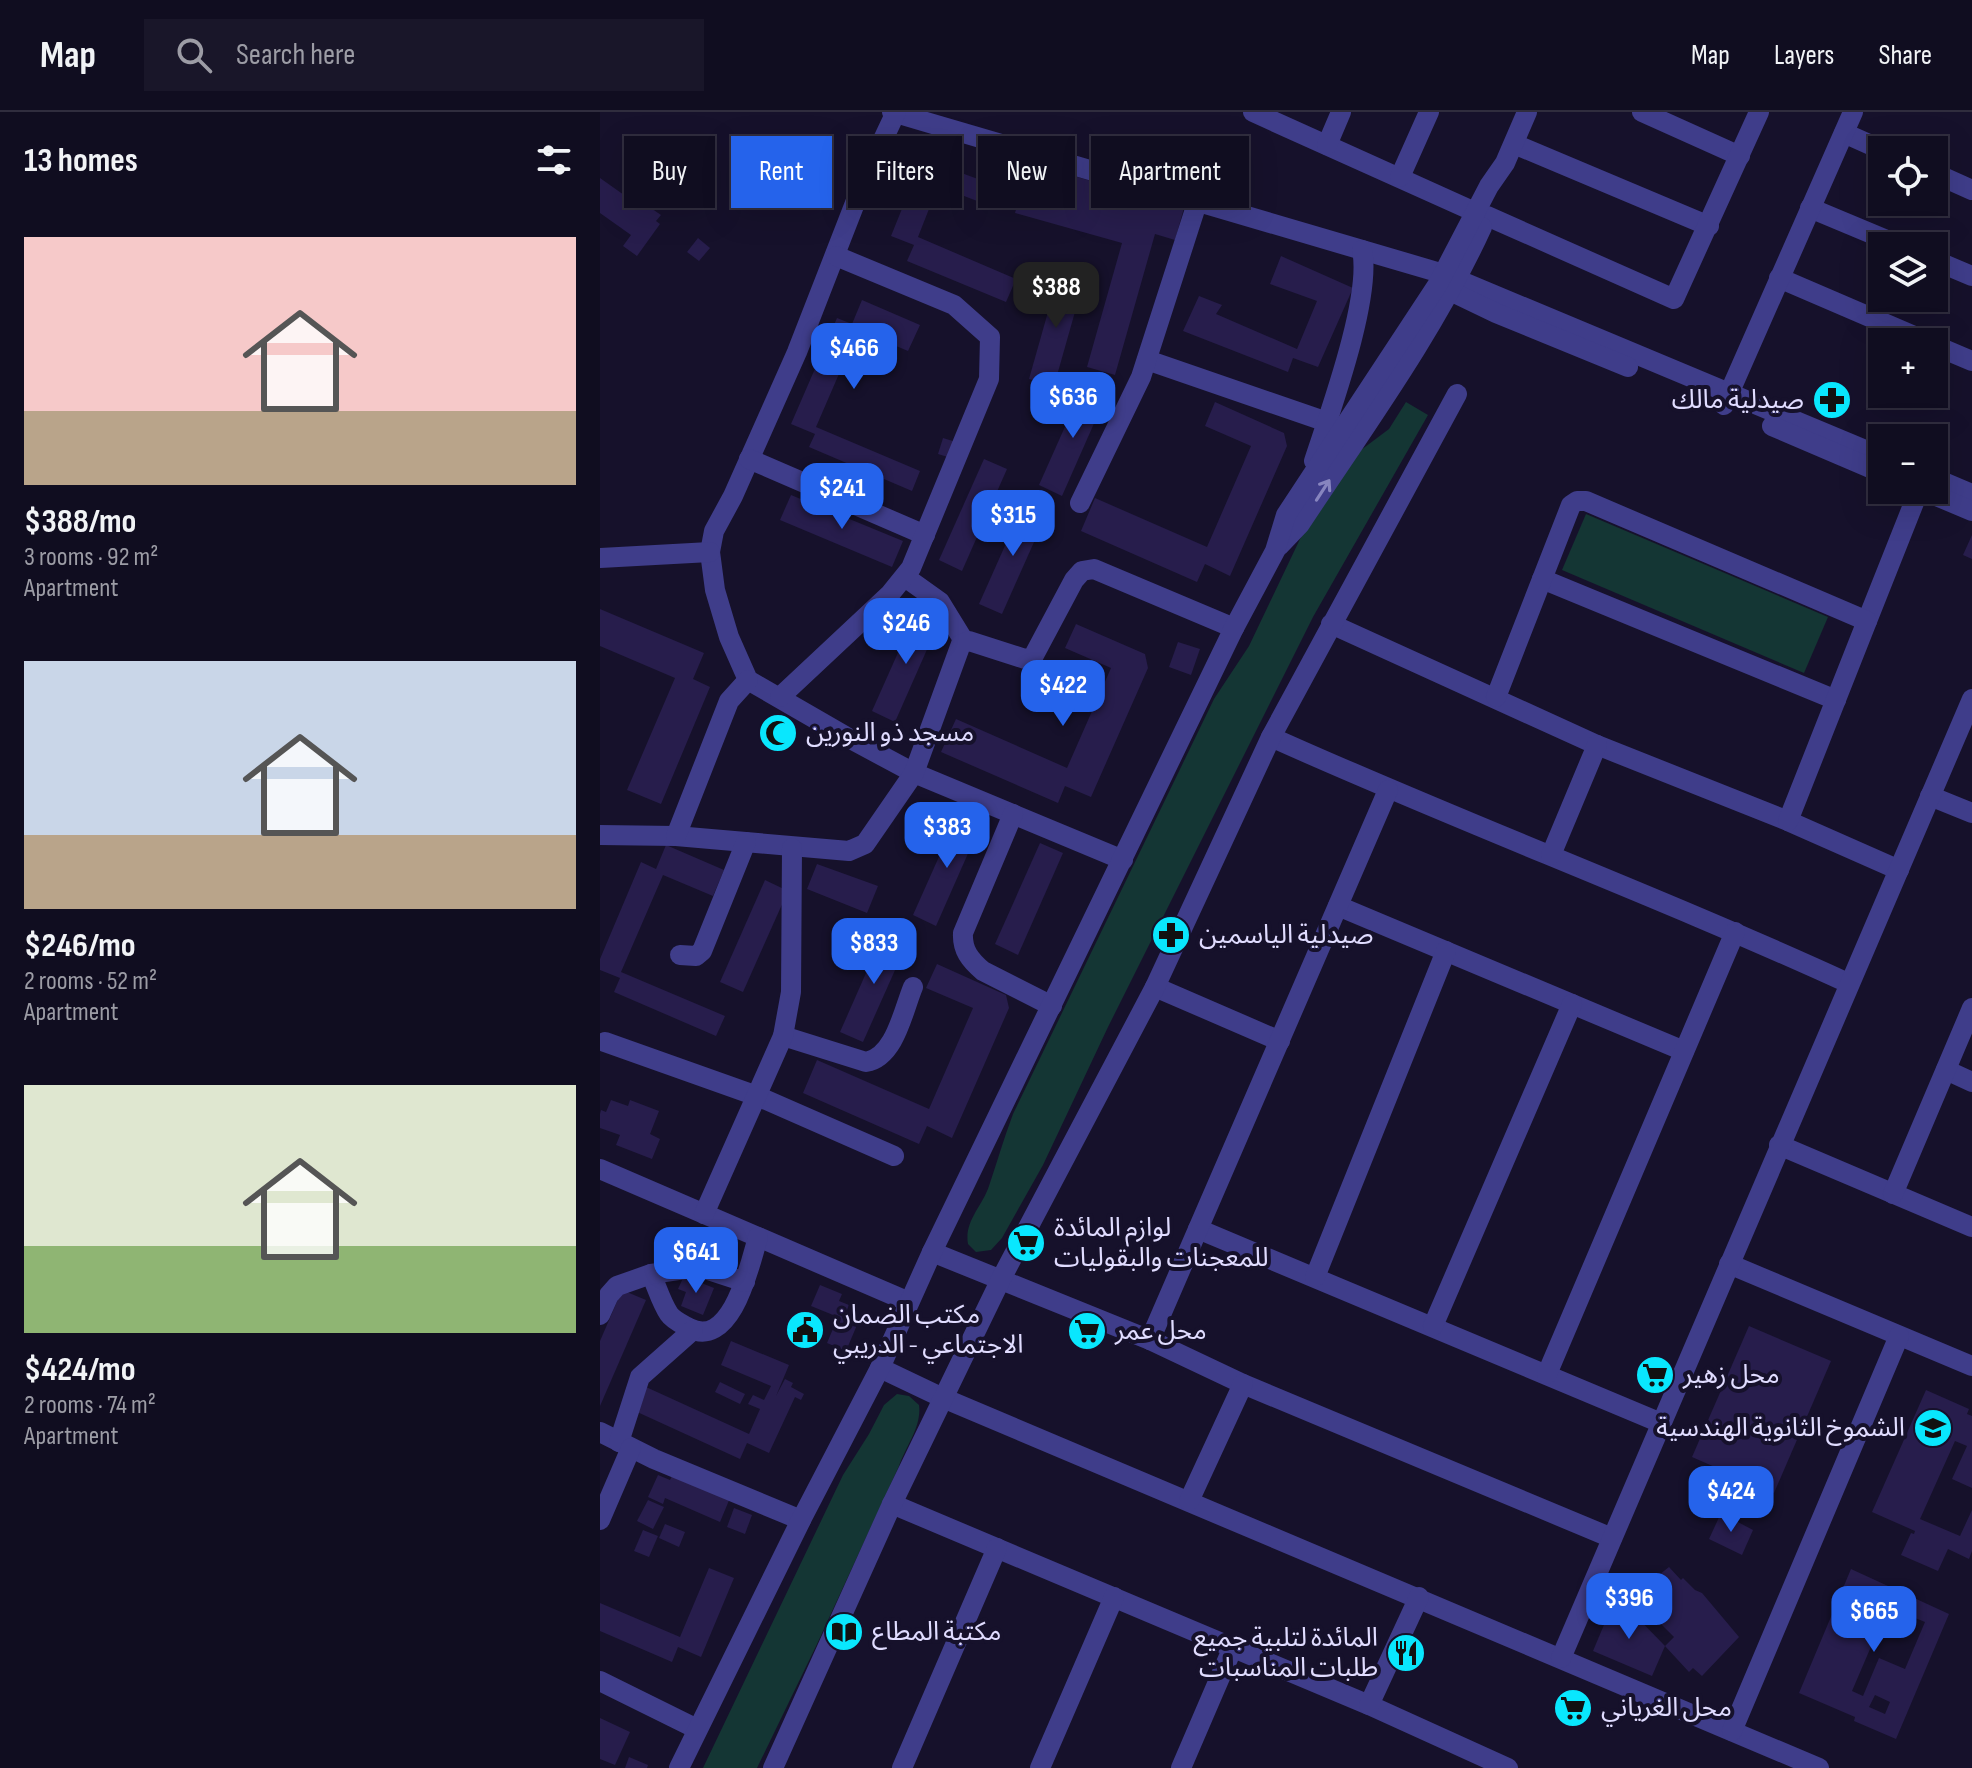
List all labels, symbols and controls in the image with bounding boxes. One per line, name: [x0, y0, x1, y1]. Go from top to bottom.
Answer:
search box: [144, 19, 704, 91]
text: Map: [40, 33, 96, 78]
icon: search: [172, 33, 216, 77]
text: Search here: [236, 37, 355, 73]
text: Map: [1691, 39, 1730, 72]
text: Layers: [1774, 39, 1834, 72]
text: Share: [1878, 39, 1932, 72]
chip: Buy: [624, 136, 715, 208]
chip: Rent: [731, 136, 832, 208]
chip: Filters: [848, 136, 962, 208]
chip: New: [978, 136, 1075, 208]
chip: Apartment: [1091, 136, 1249, 208]
map controls: [1868, 136, 1948, 504]
button: locate: [1868, 136, 1948, 216]
icon: filters: [532, 138, 576, 182]
text: 13 homes: [24, 140, 138, 181]
button: layers: [1868, 232, 1948, 312]
pin: $388: [1009, 262, 1103, 330]
text: $388: [1031, 272, 1081, 303]
icon: home: [228, 289, 372, 433]
pin: $466: [807, 323, 901, 391]
button: +: [1868, 328, 1948, 408]
text: $466: [829, 333, 879, 364]
pin: $636: [1026, 372, 1120, 440]
pharmacy icon: صيدلية مالك: [1811, 379, 1853, 421]
text: $636: [1048, 382, 1098, 413]
place label: صيدلية مالك: [1672, 385, 1804, 416]
button: −: [1868, 424, 1948, 504]
pin: $241: [795, 463, 889, 531]
text: $241: [819, 473, 865, 504]
one-way arrow: [1314, 479, 1331, 501]
pin: $315: [966, 490, 1060, 558]
text: $315: [990, 500, 1036, 531]
text: $388/mo: [24, 501, 136, 542]
text: 3 rooms · 92 m²: [24, 542, 158, 573]
text: Apartment: [24, 573, 118, 604]
pin: $246: [859, 598, 953, 666]
text: $246: [882, 608, 930, 639]
pin: $422: [1016, 660, 1110, 728]
text: $422: [1039, 670, 1087, 701]
mosque icon: مسجد ذو النورين: [757, 712, 799, 754]
icon: home: [228, 713, 372, 857]
place label: مسجد ذو النورين: [806, 718, 974, 749]
pin: $383: [900, 802, 994, 870]
text: $383: [923, 812, 971, 843]
pharmacy icon: صيدلية الياسمين: [1150, 914, 1192, 956]
pin: $833: [827, 918, 921, 986]
place label: صيدلية الياسمين: [1199, 920, 1374, 951]
text: $246/mo: [24, 925, 136, 966]
text: $833: [850, 928, 898, 959]
text: 2 rooms · 52 m²: [24, 966, 157, 997]
text: Apartment: [24, 997, 118, 1028]
icon: home: [228, 1137, 372, 1281]
place label: لوازم المائدة للمعجنات والبقوليات: [1054, 1213, 1269, 1274]
supermarket icon: لوازم المائدة للمعجنات والبقوليات: [1005, 1222, 1047, 1264]
pin: $641: [649, 1227, 743, 1295]
text: $641: [672, 1237, 720, 1268]
place label: مكتب الضمان الاجتماعي - الدريبي: [833, 1300, 1023, 1364]
public building icon: مكتب الضمان الاجتماعي - الدريبي: [784, 1309, 826, 1351]
supermarket icon: محل عمر: [1066, 1310, 1108, 1352]
place label: محل عمر: [1114, 1316, 1207, 1347]
text: $424/mo: [24, 1349, 135, 1390]
supermarket icon: محل زهير: [1634, 1354, 1676, 1396]
place label: محل زهير: [1682, 1360, 1780, 1391]
text: 2 rooms · 74 m²: [24, 1390, 156, 1421]
school or university icon: الشموخ الثانوية الهندسية: [1912, 1407, 1954, 1449]
place label: الشموخ الثانوية الهندسية: [1656, 1413, 1905, 1446]
text: Apartment: [24, 1421, 118, 1452]
pin: $424: [1684, 1466, 1778, 1534]
text: $424: [1707, 1476, 1755, 1507]
pin: $396: [1582, 1573, 1676, 1641]
text: $396: [1604, 1583, 1654, 1614]
pin: $665: [1827, 1586, 1921, 1654]
text: $665: [1849, 1596, 1899, 1627]
library icon: مكتبة المطاع: [823, 1611, 865, 1653]
place label: مكتبة المطاع: [872, 1617, 1001, 1650]
place label: المائدة لتلبية جميع طلبات المناسبات: [1193, 1623, 1378, 1684]
restaurant icon: المائدة لتلبية جميع طلبات المناسبات: [1385, 1632, 1427, 1674]
supermarket icon: محل الغرياني: [1552, 1687, 1594, 1729]
place label: محل الغرياني: [1601, 1693, 1732, 1727]

